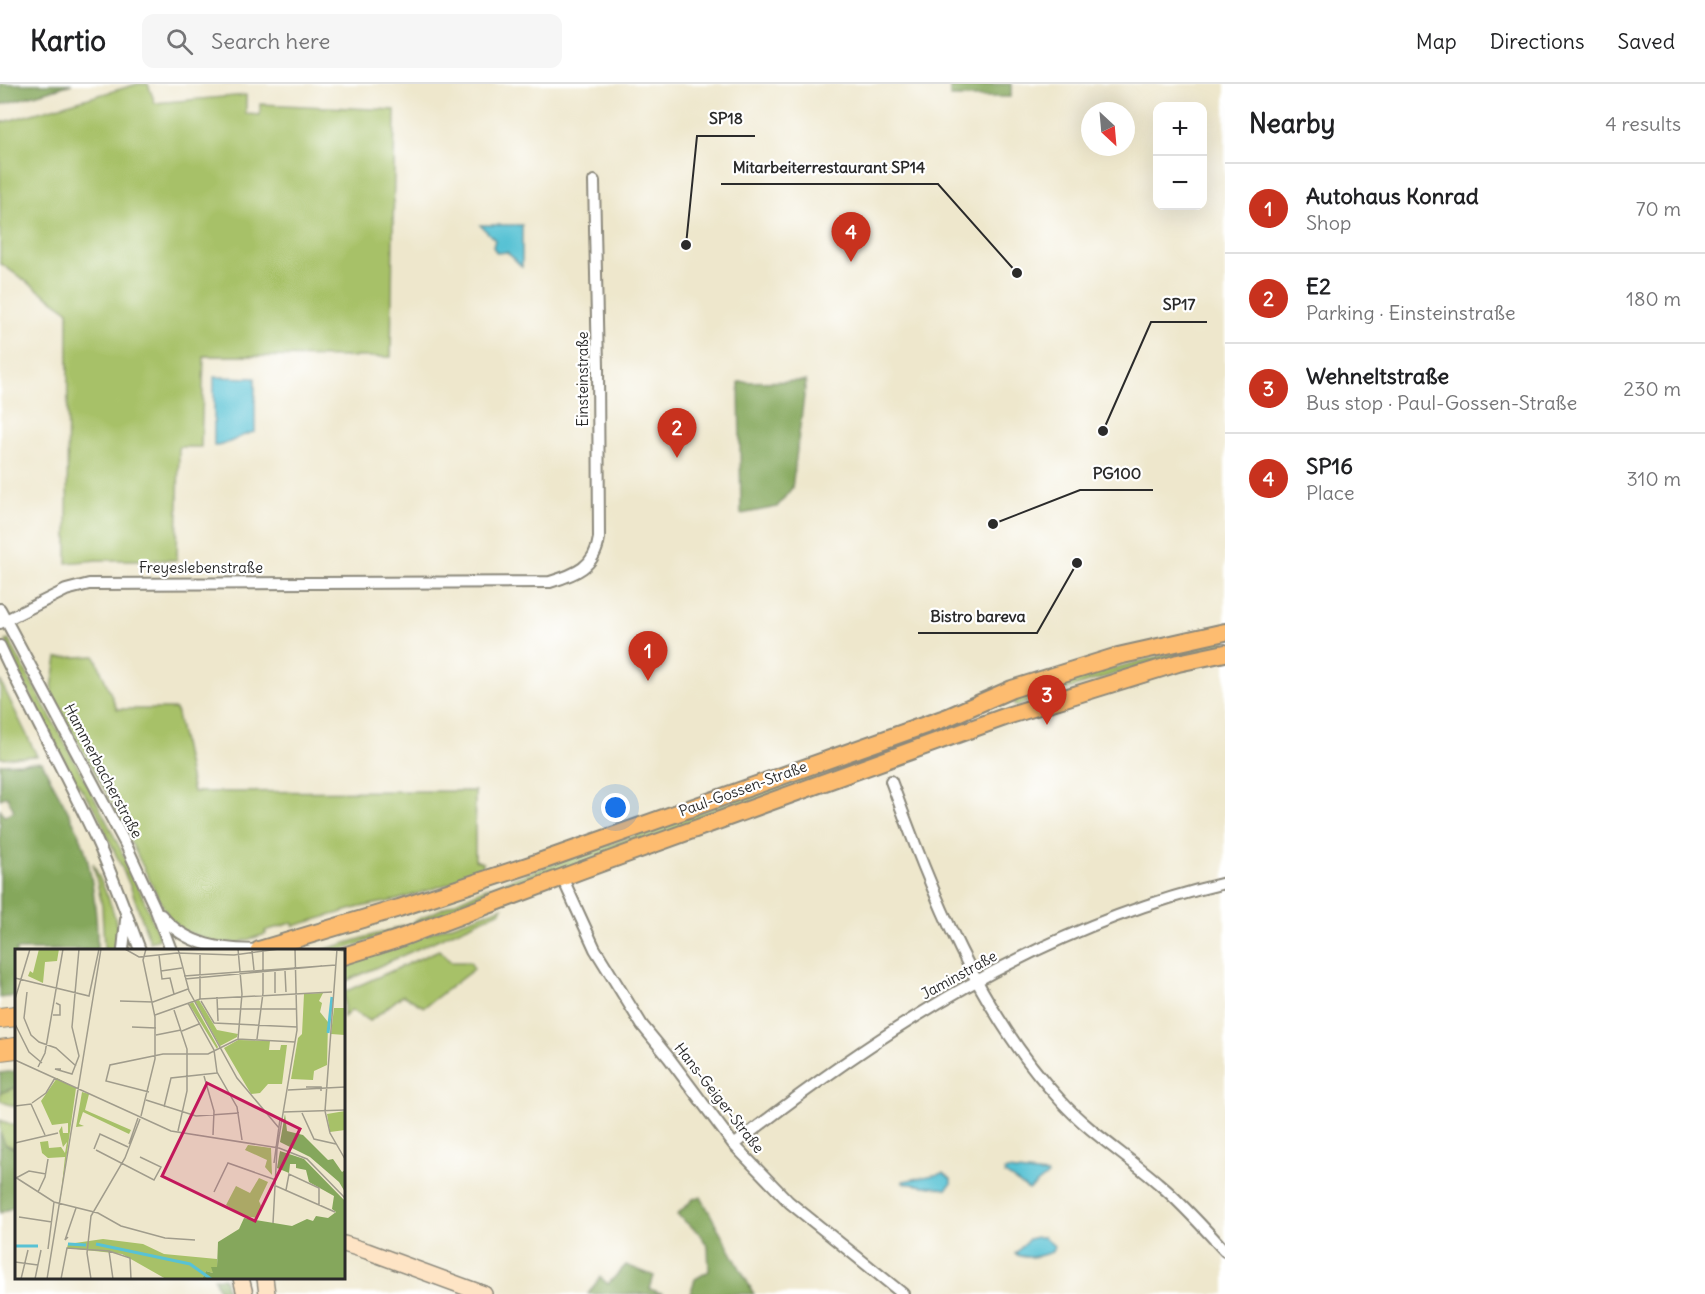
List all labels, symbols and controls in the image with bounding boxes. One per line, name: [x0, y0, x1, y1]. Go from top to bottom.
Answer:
search box: [142, 14, 562, 68]
text: Kartio: [30, 23, 106, 59]
icon: search: [163, 25, 196, 58]
text: Search here: [211, 27, 330, 55]
text: Map: [1416, 28, 1457, 55]
text: Directions: [1490, 28, 1584, 55]
text: Saved: [1617, 28, 1675, 55]
callout: SP18: [697, 102, 755, 136]
north arrow: [1081, 102, 1135, 156]
map controls: [1153, 102, 1207, 210]
button: +: [1153, 102, 1207, 156]
text: Nearby: [1249, 107, 1335, 140]
text: SP18: [709, 108, 743, 128]
text: 4 results: [1605, 111, 1681, 136]
callout: Mitarbeiterrestaurant SP14: [721, 150, 938, 184]
button: −: [1153, 156, 1207, 210]
text: Mitarbeiterrestaurant SP14: [733, 157, 925, 177]
text: Autohaus Konrad: [1306, 182, 1479, 210]
text: 1: [1265, 196, 1272, 221]
text: 70 m: [1636, 196, 1681, 221]
text: Shop: [1306, 210, 1351, 235]
pin: 4: [832, 212, 870, 262]
text: E2: [1306, 272, 1331, 300]
text: 2: [1263, 286, 1274, 311]
text: 180 m: [1626, 286, 1681, 311]
callout: SP17: [1151, 288, 1207, 322]
text: SP17: [1163, 294, 1196, 314]
text: Parking · Einsteinstraße: [1306, 300, 1516, 325]
street label: Einsteinstraße: [573, 331, 592, 427]
text: Wehneltstraße: [1306, 362, 1449, 390]
text: 3: [1263, 376, 1274, 401]
text: 230 m: [1623, 376, 1681, 401]
text: Bus stop · Paul-Gossen-Straße: [1306, 390, 1577, 415]
pin: 2: [658, 408, 696, 458]
text: SP16: [1306, 452, 1353, 480]
callout: PG100: [1080, 456, 1153, 490]
text: PG100: [1093, 463, 1141, 483]
text: 4: [1263, 466, 1274, 491]
text: 310 m: [1626, 466, 1681, 491]
text: Place: [1306, 480, 1354, 505]
street label: Freyeslebenstraße: [139, 558, 263, 577]
callout: Bistro bareva: [918, 599, 1037, 633]
text: Bistro bareva: [930, 606, 1026, 626]
pin: 1: [628, 632, 668, 681]
pin: 3: [1028, 676, 1066, 725]
street label: Hammerbacherstraße: [60, 700, 147, 841]
street label: Paul-Gossen-Straße: [676, 756, 810, 821]
your location: [601, 793, 630, 822]
street label: Jaminstraße: [917, 946, 1000, 1003]
inset map: [15, 949, 345, 1279]
street label: Hans-Geiger-Straße: [670, 1039, 768, 1157]

